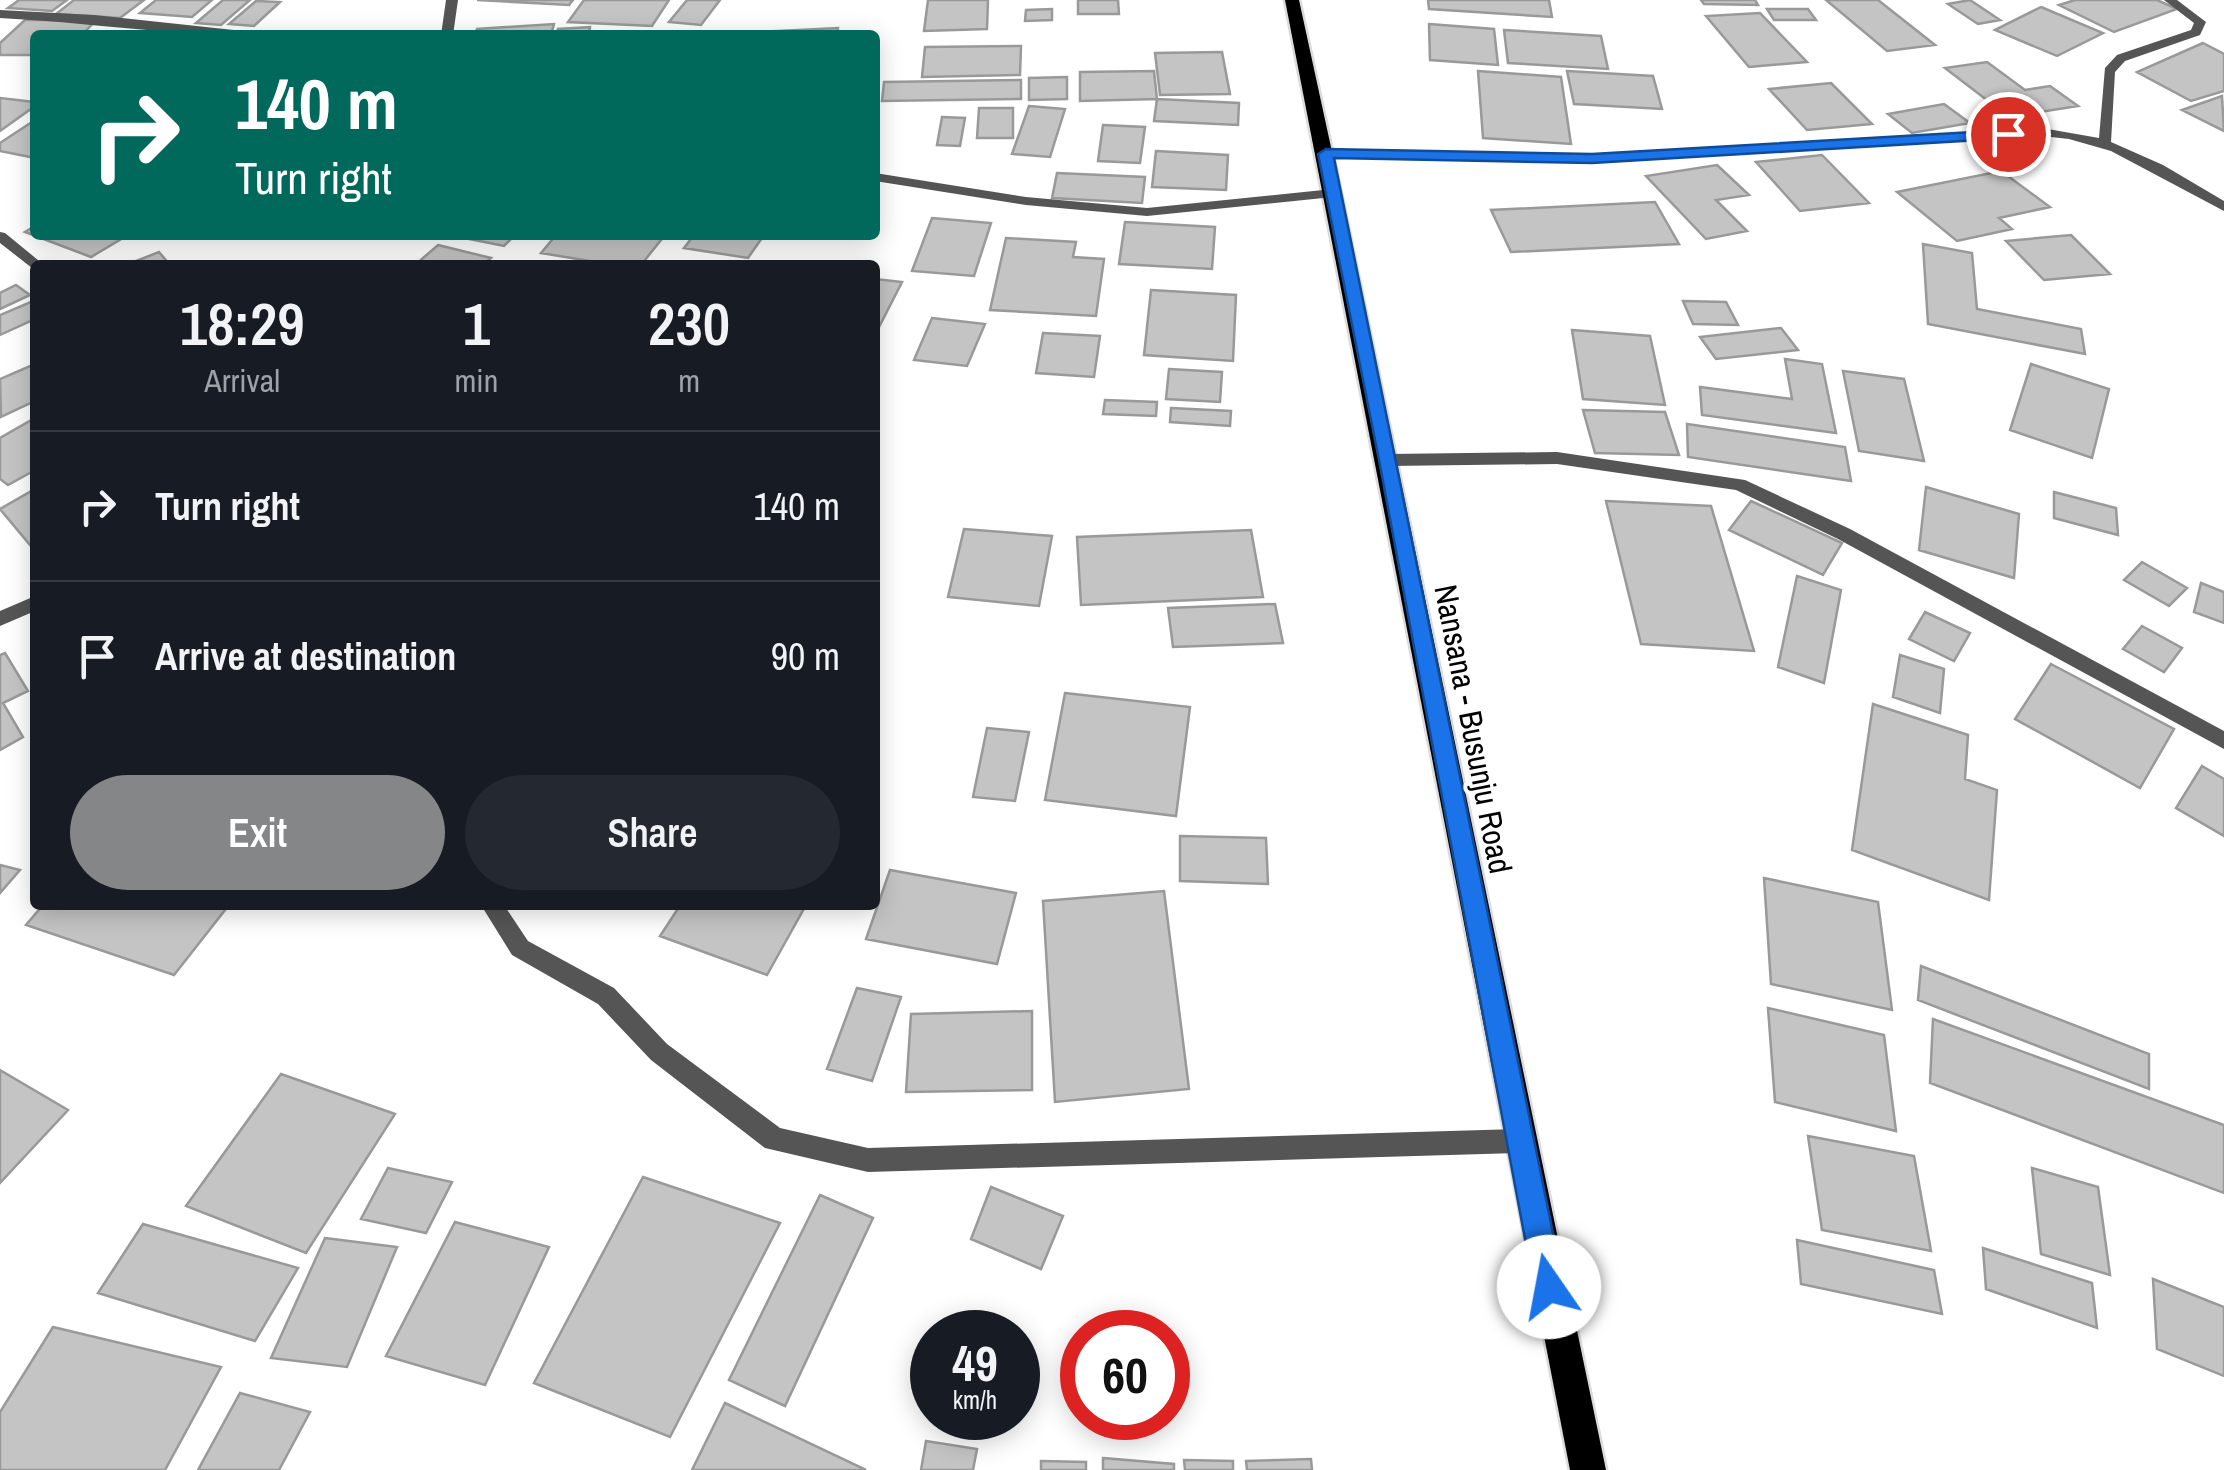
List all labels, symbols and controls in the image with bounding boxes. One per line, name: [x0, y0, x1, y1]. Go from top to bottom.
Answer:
text: 140 m: [235, 57, 398, 151]
icon: right: [70, 70, 200, 200]
pin: [1966, 92, 2051, 177]
icon: arrive: [1981, 107, 2036, 162]
text: Turn right: [235, 147, 392, 208]
text: 18:29: [180, 283, 305, 364]
text: 1: [463, 283, 490, 364]
text: 230: [648, 283, 730, 364]
text: Arrival: [204, 359, 280, 402]
text: min: [455, 359, 498, 402]
text: m: [678, 359, 700, 402]
icon: right: [70, 479, 125, 534]
text: Turn right: [155, 481, 300, 532]
text: 140 m: [753, 481, 840, 532]
street label: Nansana - Busunju Road: [1424, 581, 1523, 877]
icon: arrive: [70, 629, 125, 684]
text: Arrive at destination: [155, 631, 456, 682]
text: 90 m: [771, 631, 840, 682]
button: Exit: [70, 775, 445, 890]
button: Share: [465, 775, 840, 890]
position arrow: [1497, 1235, 1601, 1339]
speed limit sign: 60: [1060, 1310, 1190, 1440]
text: 49: [952, 1329, 998, 1397]
text: km/h: [953, 1383, 997, 1417]

